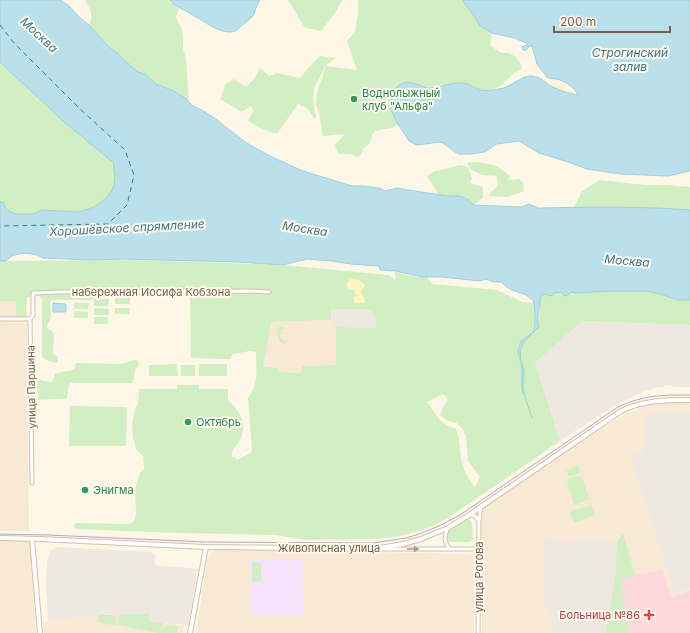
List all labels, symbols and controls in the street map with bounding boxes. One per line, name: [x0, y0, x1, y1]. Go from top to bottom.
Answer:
scale bar: [554, 8, 670, 34]
water label: Москва: [18, 14, 61, 56]
text: 200 m: [560, 14, 596, 29]
water label: Строгинский залив: [592, 45, 668, 74]
place label: Воднолыжный клуб "Альфа": [362, 86, 440, 113]
marker: Воднолыжный клуб "Альфа": [349, 94, 359, 104]
water label: Хорошёвское спрямление: [48, 216, 205, 239]
water label: Москва: [281, 218, 329, 239]
water label: Москва: [604, 251, 650, 270]
street label: набережная Иосифа Кобзона: [72, 285, 230, 299]
street label: улица Паршина: [23, 345, 39, 429]
place label: Октябрь: [196, 415, 241, 429]
marker: Октябрь: [183, 417, 193, 427]
place label: Энигма: [93, 483, 134, 497]
marker: Энигма: [80, 485, 90, 495]
street label: Живописная улица: [278, 541, 380, 555]
street label: улица Рогова: [472, 541, 486, 613]
one-way arrow: [407, 546, 420, 552]
place label: Больница №86: [559, 608, 640, 622]
marker: Больница №86: [643, 609, 655, 621]

